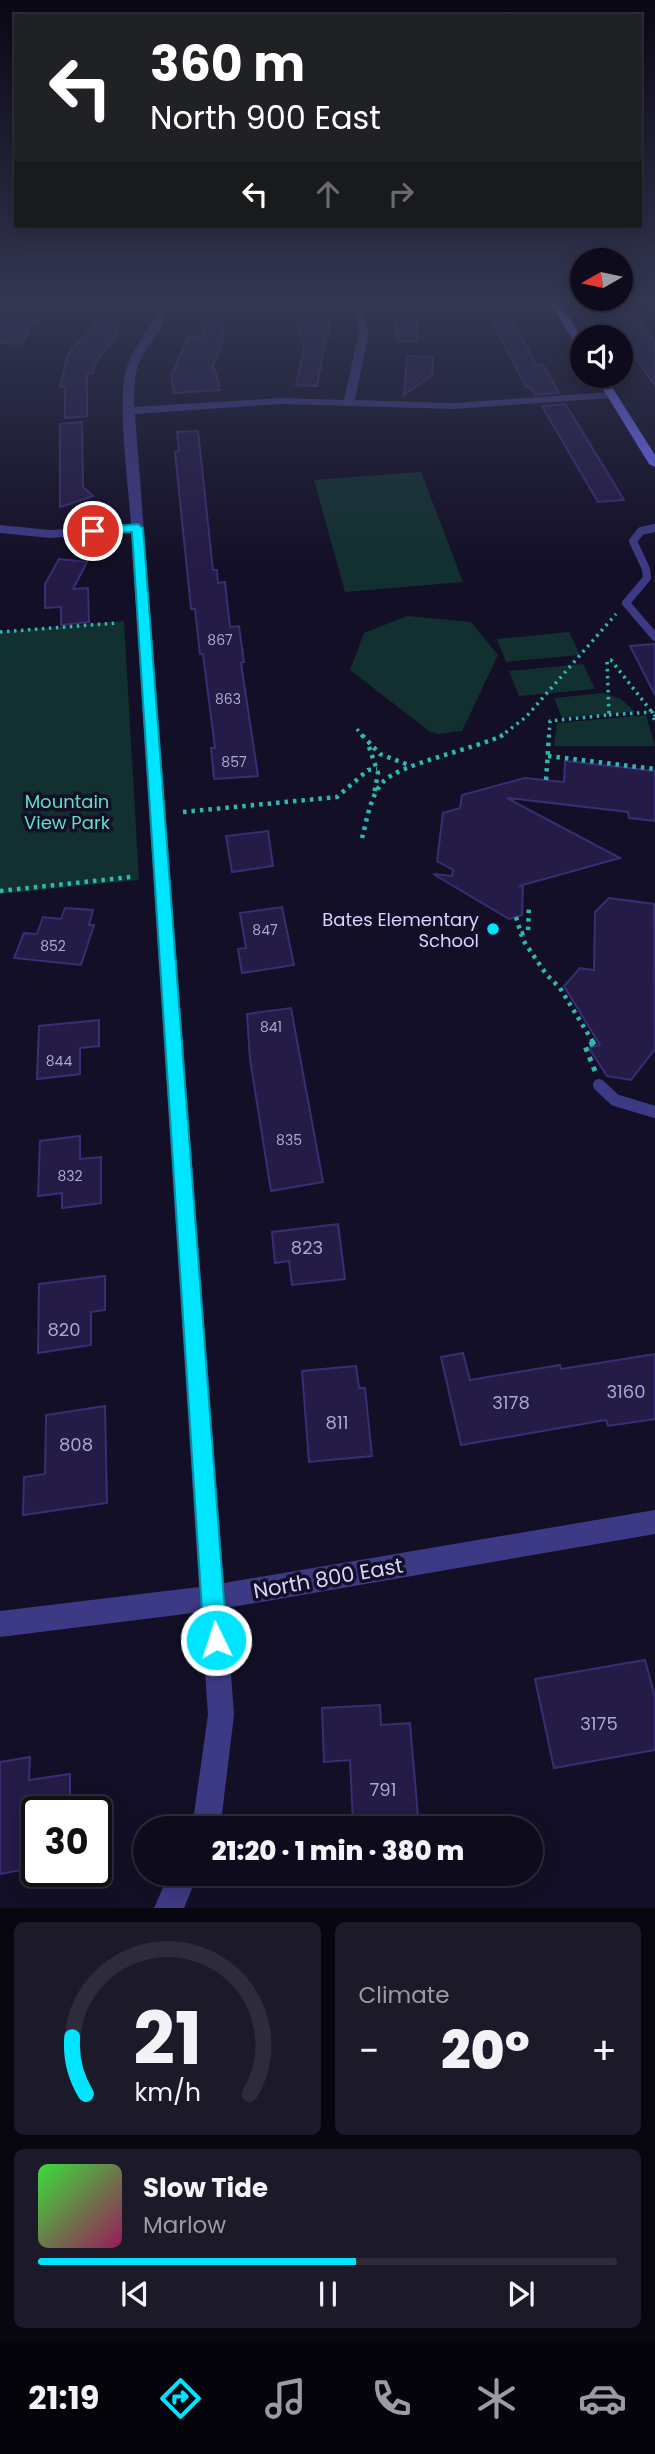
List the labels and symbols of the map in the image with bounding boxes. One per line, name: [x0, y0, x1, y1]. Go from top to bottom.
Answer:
north arrow: [570, 248, 634, 312]
pin: [63, 501, 123, 561]
house number: 867: [207, 630, 233, 650]
house number: 863: [215, 689, 241, 709]
house number: 857: [221, 752, 247, 772]
park label: Mountain View Park: [24, 789, 111, 835]
place label: Bates Elementary School: [322, 907, 479, 953]
house number: 847: [252, 920, 278, 940]
marker: Bates Elementary School: [485, 921, 501, 937]
house number: 852: [40, 936, 66, 956]
house number: 841: [260, 1017, 282, 1037]
house number: 844: [46, 1051, 72, 1071]
house number: 835: [276, 1130, 302, 1150]
house number: 832: [57, 1166, 83, 1186]
house number: 823: [291, 1235, 323, 1260]
house number: 820: [47, 1317, 81, 1342]
house number: 3160: [606, 1379, 646, 1404]
house number: 3178: [492, 1390, 530, 1415]
house number: 811: [326, 1410, 348, 1435]
house number: 808: [59, 1432, 93, 1457]
street label: North 800 East: [251, 1551, 405, 1605]
position arrow: [179, 1603, 253, 1677]
house number: 3175: [580, 1711, 618, 1736]
house number: 791: [370, 1777, 396, 1802]
speed limit sign: 30: [21, 1796, 112, 1887]

